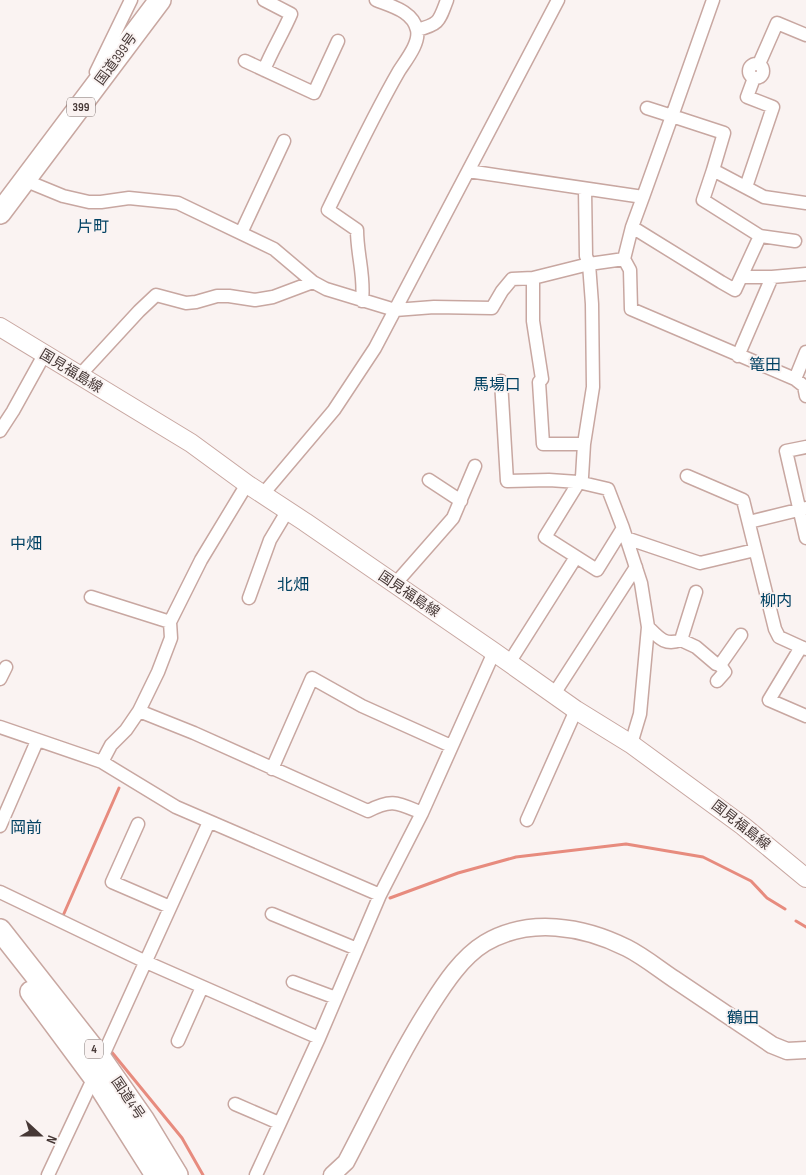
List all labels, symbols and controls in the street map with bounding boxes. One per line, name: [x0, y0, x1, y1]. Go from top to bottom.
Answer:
street label: 国道399号: [91, 30, 141, 88]
road number: 399: [67, 98, 95, 116]
district label: 片町: [77, 218, 109, 237]
street label: 国見福島線: [37, 346, 105, 396]
district label: 篭田: [749, 356, 781, 375]
district label: 馬場口: [473, 376, 521, 395]
district label: 中畑: [10, 535, 42, 554]
street label: 国見福島線: [375, 567, 443, 621]
district label: 北畑: [277, 576, 309, 595]
district label: 柳内: [760, 592, 792, 611]
street label: 国見福島線: [708, 797, 774, 853]
district label: 岡前: [10, 819, 42, 838]
district label: 鶴田: [727, 1009, 759, 1028]
road number: 4: [85, 1040, 103, 1058]
street label: 国道4号: [108, 1073, 148, 1123]
north arrow: [15, 1110, 65, 1160]
text: N: [42, 1133, 61, 1146]

